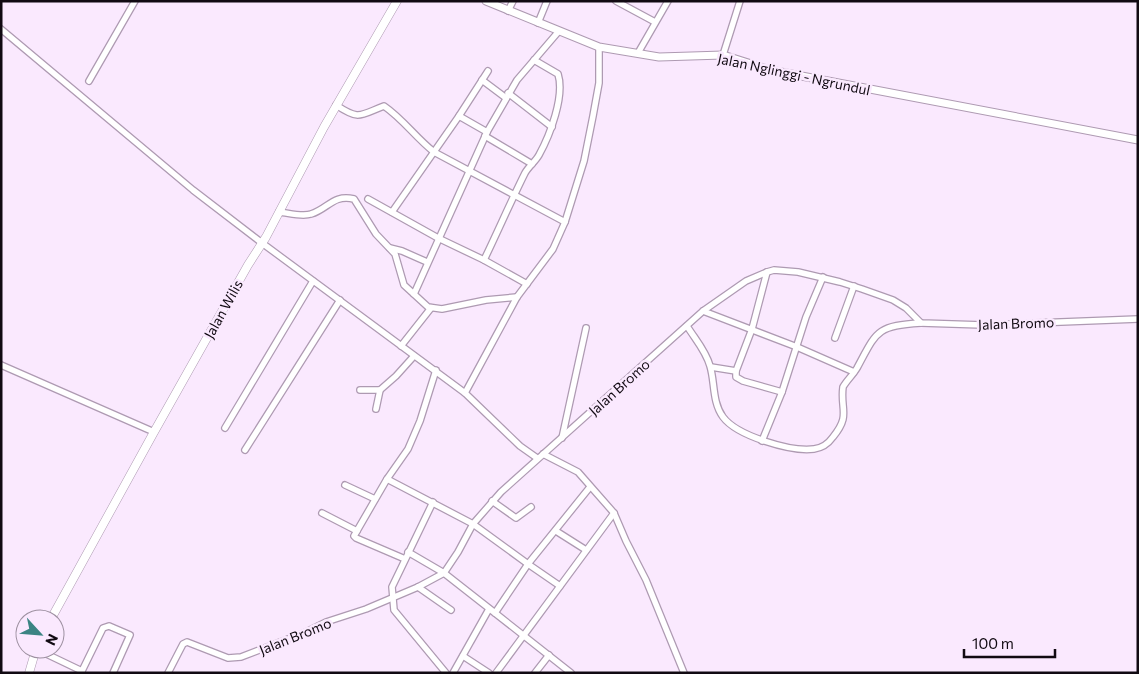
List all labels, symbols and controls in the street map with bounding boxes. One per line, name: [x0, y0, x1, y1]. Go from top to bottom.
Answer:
street label: Jalan Nglinggi - Ngrundul: [716, 50, 872, 98]
street label: Jalan Wilis: [200, 277, 246, 341]
street label: Jalan Bromo: [978, 313, 1054, 333]
street label: Jalan Bromo: [585, 355, 653, 419]
north arrow: [15, 609, 65, 659]
street label: Jalan Bromo: [256, 614, 334, 658]
scale bar: [964, 626, 1055, 658]
text: N: [42, 631, 62, 648]
text: 100 m: [972, 634, 1014, 652]

